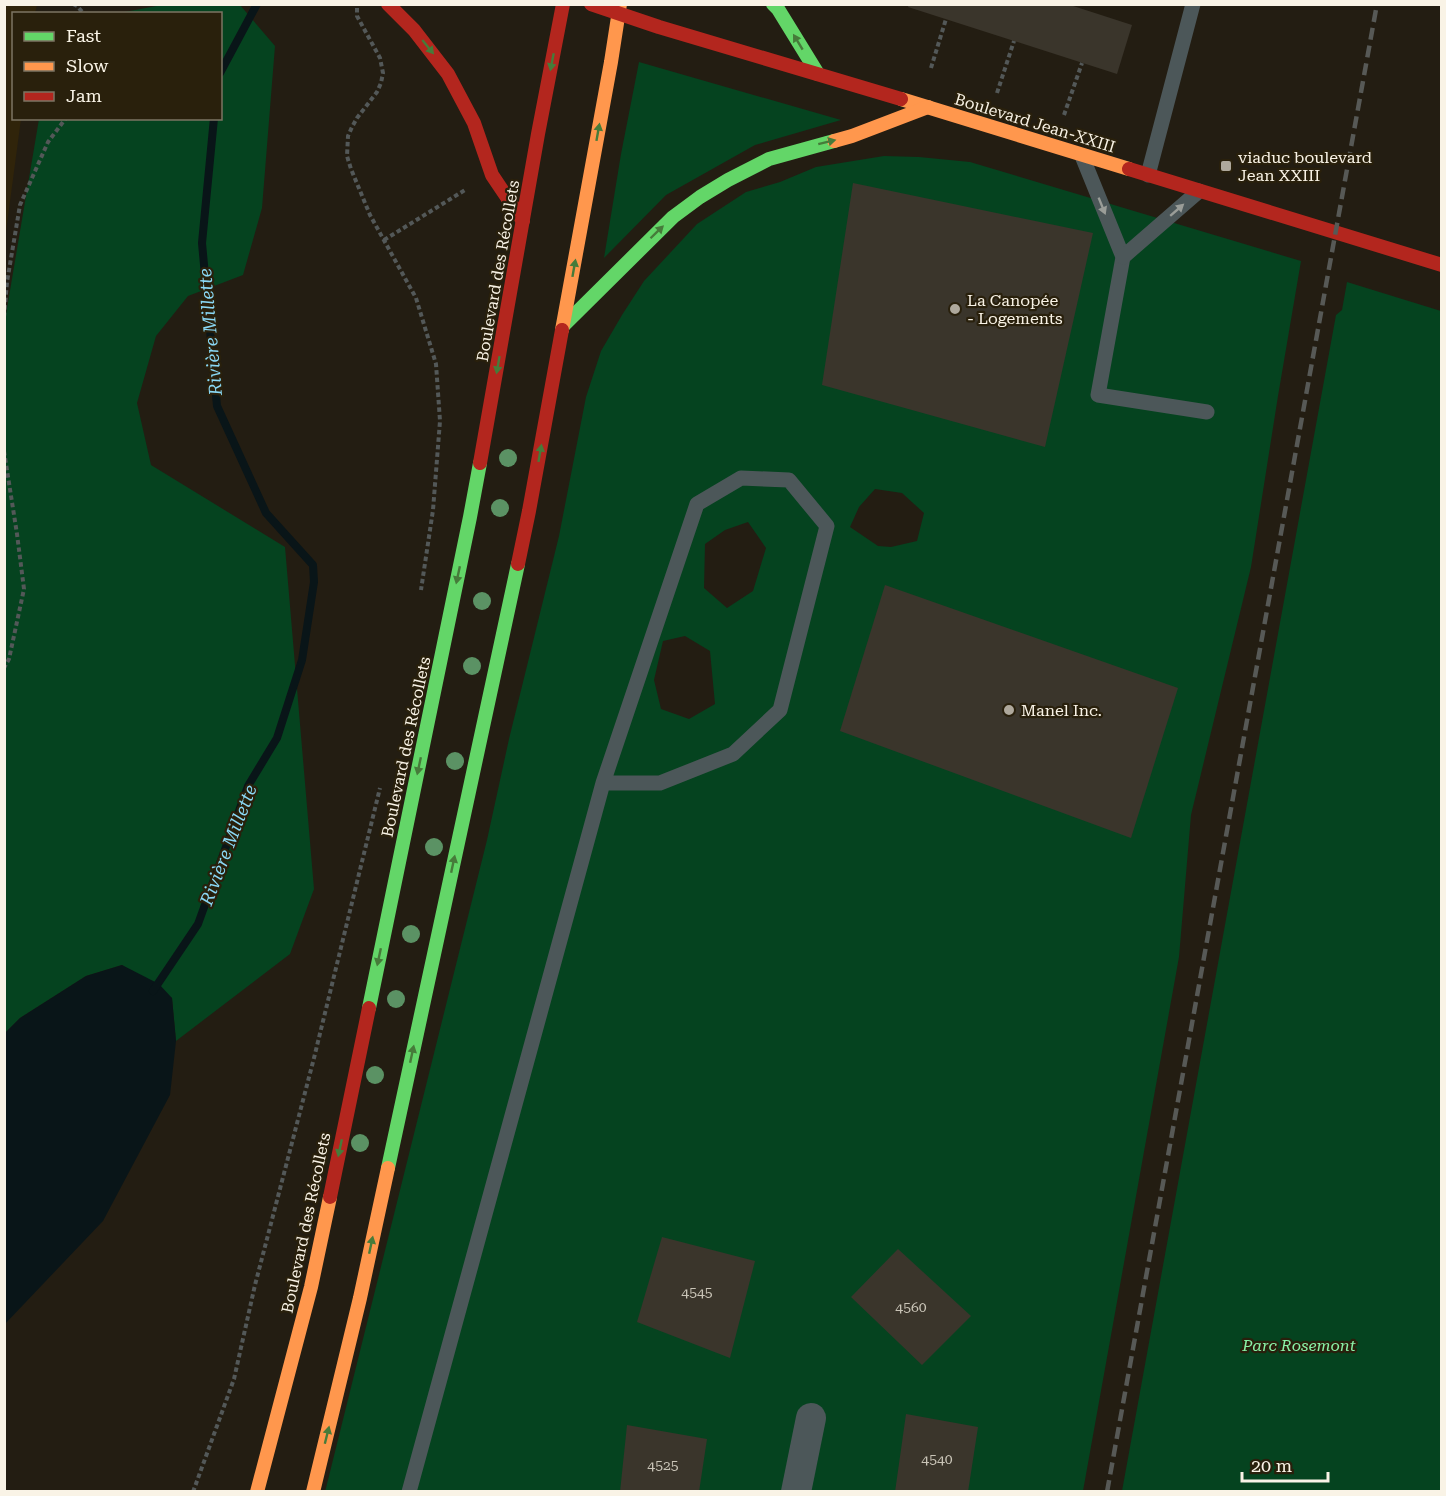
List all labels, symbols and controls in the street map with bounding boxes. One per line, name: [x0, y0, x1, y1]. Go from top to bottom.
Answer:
legend: [12, 12, 222, 120]
text: Fast: [66, 25, 101, 46]
one-way arrow: [793, 34, 804, 50]
one-way arrow: [421, 39, 434, 54]
one-way arrow: [547, 53, 556, 72]
text: Slow: [66, 55, 108, 76]
text: Jam: [66, 85, 102, 106]
street label: Boulevard Jean-XXIII: [952, 89, 1118, 157]
one-way arrow: [594, 123, 603, 142]
one-way arrow: [818, 137, 836, 147]
place label: viaduc boulevard Jean XXIII: [1238, 148, 1372, 185]
marker: viaduc boulevard Jean XXIII: [1219, 159, 1233, 173]
street label: Boulevard des Récollets: [473, 178, 523, 363]
one-way arrow: [1098, 197, 1108, 215]
one-way arrow: [1169, 204, 1184, 217]
one-way arrow: [650, 226, 664, 240]
one-way arrow: [570, 258, 579, 277]
water label: Rivière Millette: [194, 268, 226, 397]
place label: La Canopée - Logements: [967, 291, 1063, 328]
marker: La Canopée - Logements: [948, 302, 962, 316]
one-way arrow: [493, 356, 502, 375]
one-way arrow: [536, 443, 545, 462]
one-way arrow: [453, 565, 462, 584]
street label: Boulevard des Récollets: [378, 655, 434, 839]
place label: Manel Inc.: [1021, 701, 1102, 720]
marker: Manel Inc.: [1002, 703, 1016, 717]
one-way arrow: [414, 756, 423, 775]
water label: Rivière Millette: [195, 782, 261, 909]
one-way arrow: [449, 854, 458, 873]
one-way arrow: [374, 947, 383, 966]
one-way arrow: [408, 1045, 417, 1064]
street label: Boulevard des Récollets: [278, 1131, 334, 1315]
one-way arrow: [335, 1138, 344, 1157]
one-way arrow: [367, 1236, 377, 1254]
house number: 4545: [681, 1284, 713, 1300]
house number: 4560: [895, 1299, 927, 1315]
park label: Parc Rosemont: [1241, 1336, 1356, 1355]
one-way arrow: [322, 1425, 332, 1444]
scale bar: [1242, 1445, 1328, 1483]
house number: 4540: [921, 1451, 953, 1467]
text: 20 m: [1251, 1455, 1292, 1476]
house number: 4525: [647, 1457, 679, 1473]

